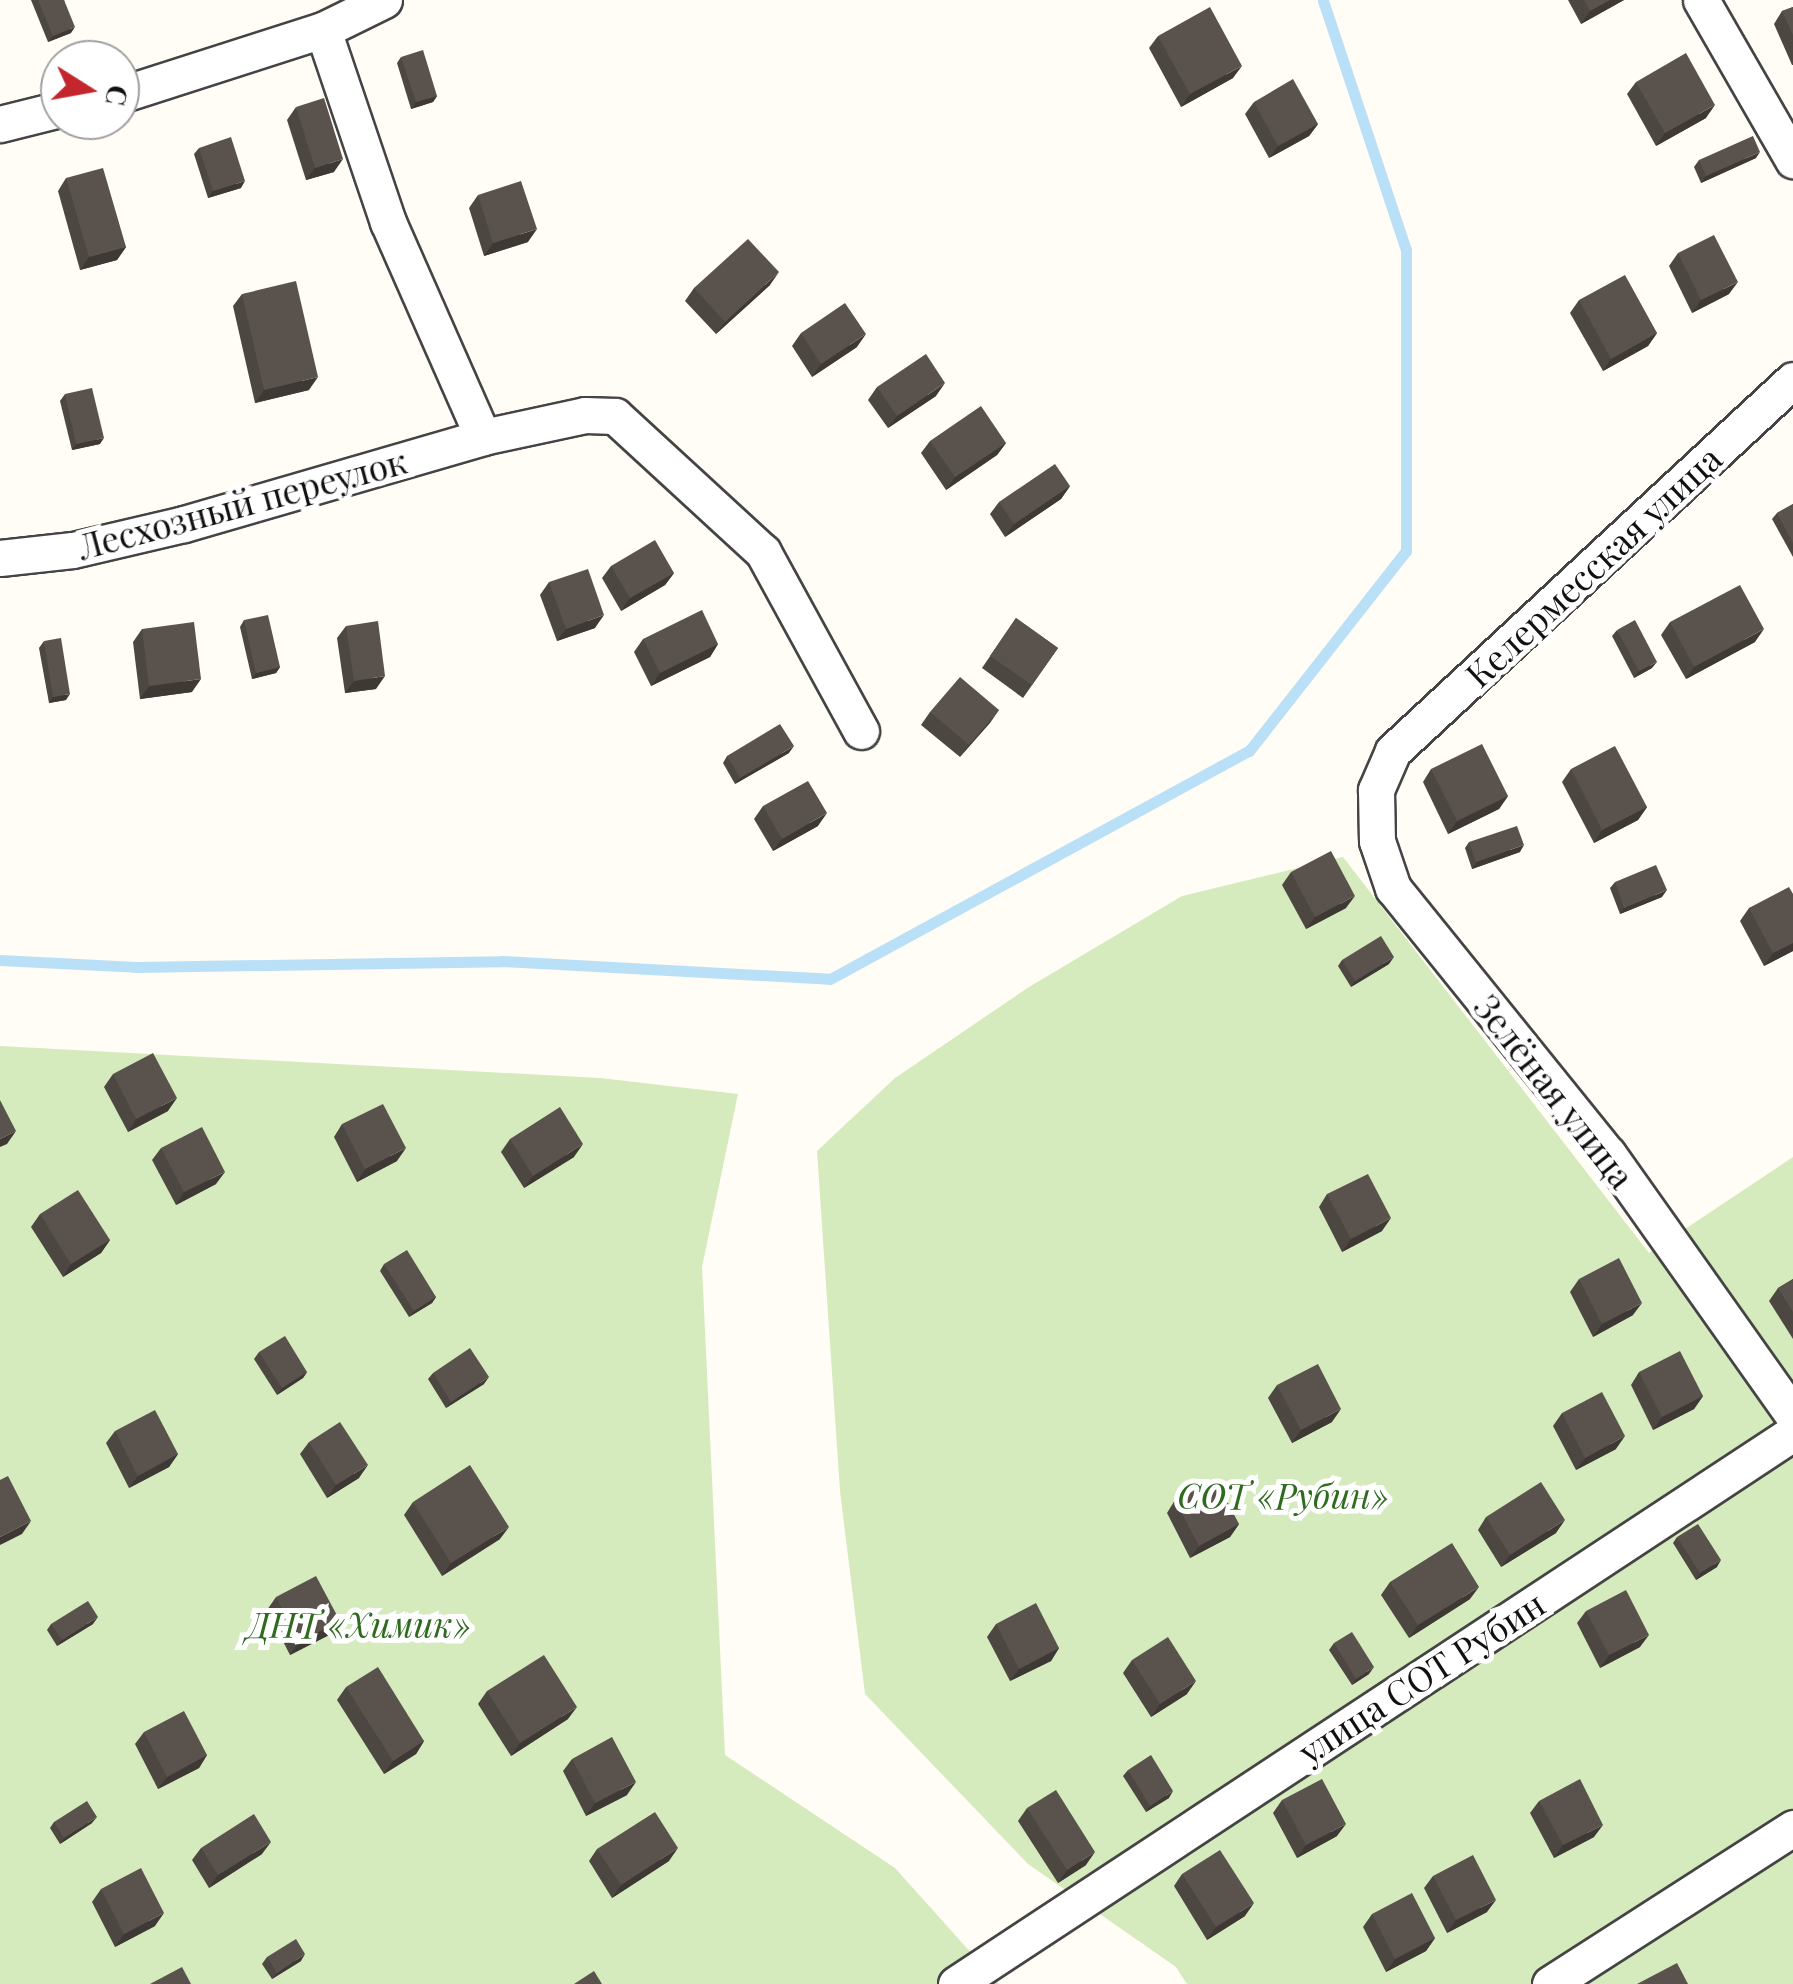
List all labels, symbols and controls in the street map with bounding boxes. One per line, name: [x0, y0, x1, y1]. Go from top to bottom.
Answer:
north arrow: [40, 40, 140, 140]
text: С: [98, 82, 138, 109]
street label: Келермесская улица: [1457, 437, 1729, 695]
street label: Лесхозный переулок: [73, 439, 411, 567]
street label: Зелёная улица: [1466, 986, 1644, 1196]
park label: СОТ «Рубин»: [1177, 1474, 1389, 1516]
street label: улица СОТ Рубин: [1290, 1582, 1552, 1772]
park label: ДНТ «Химик»: [247, 1603, 471, 1645]

